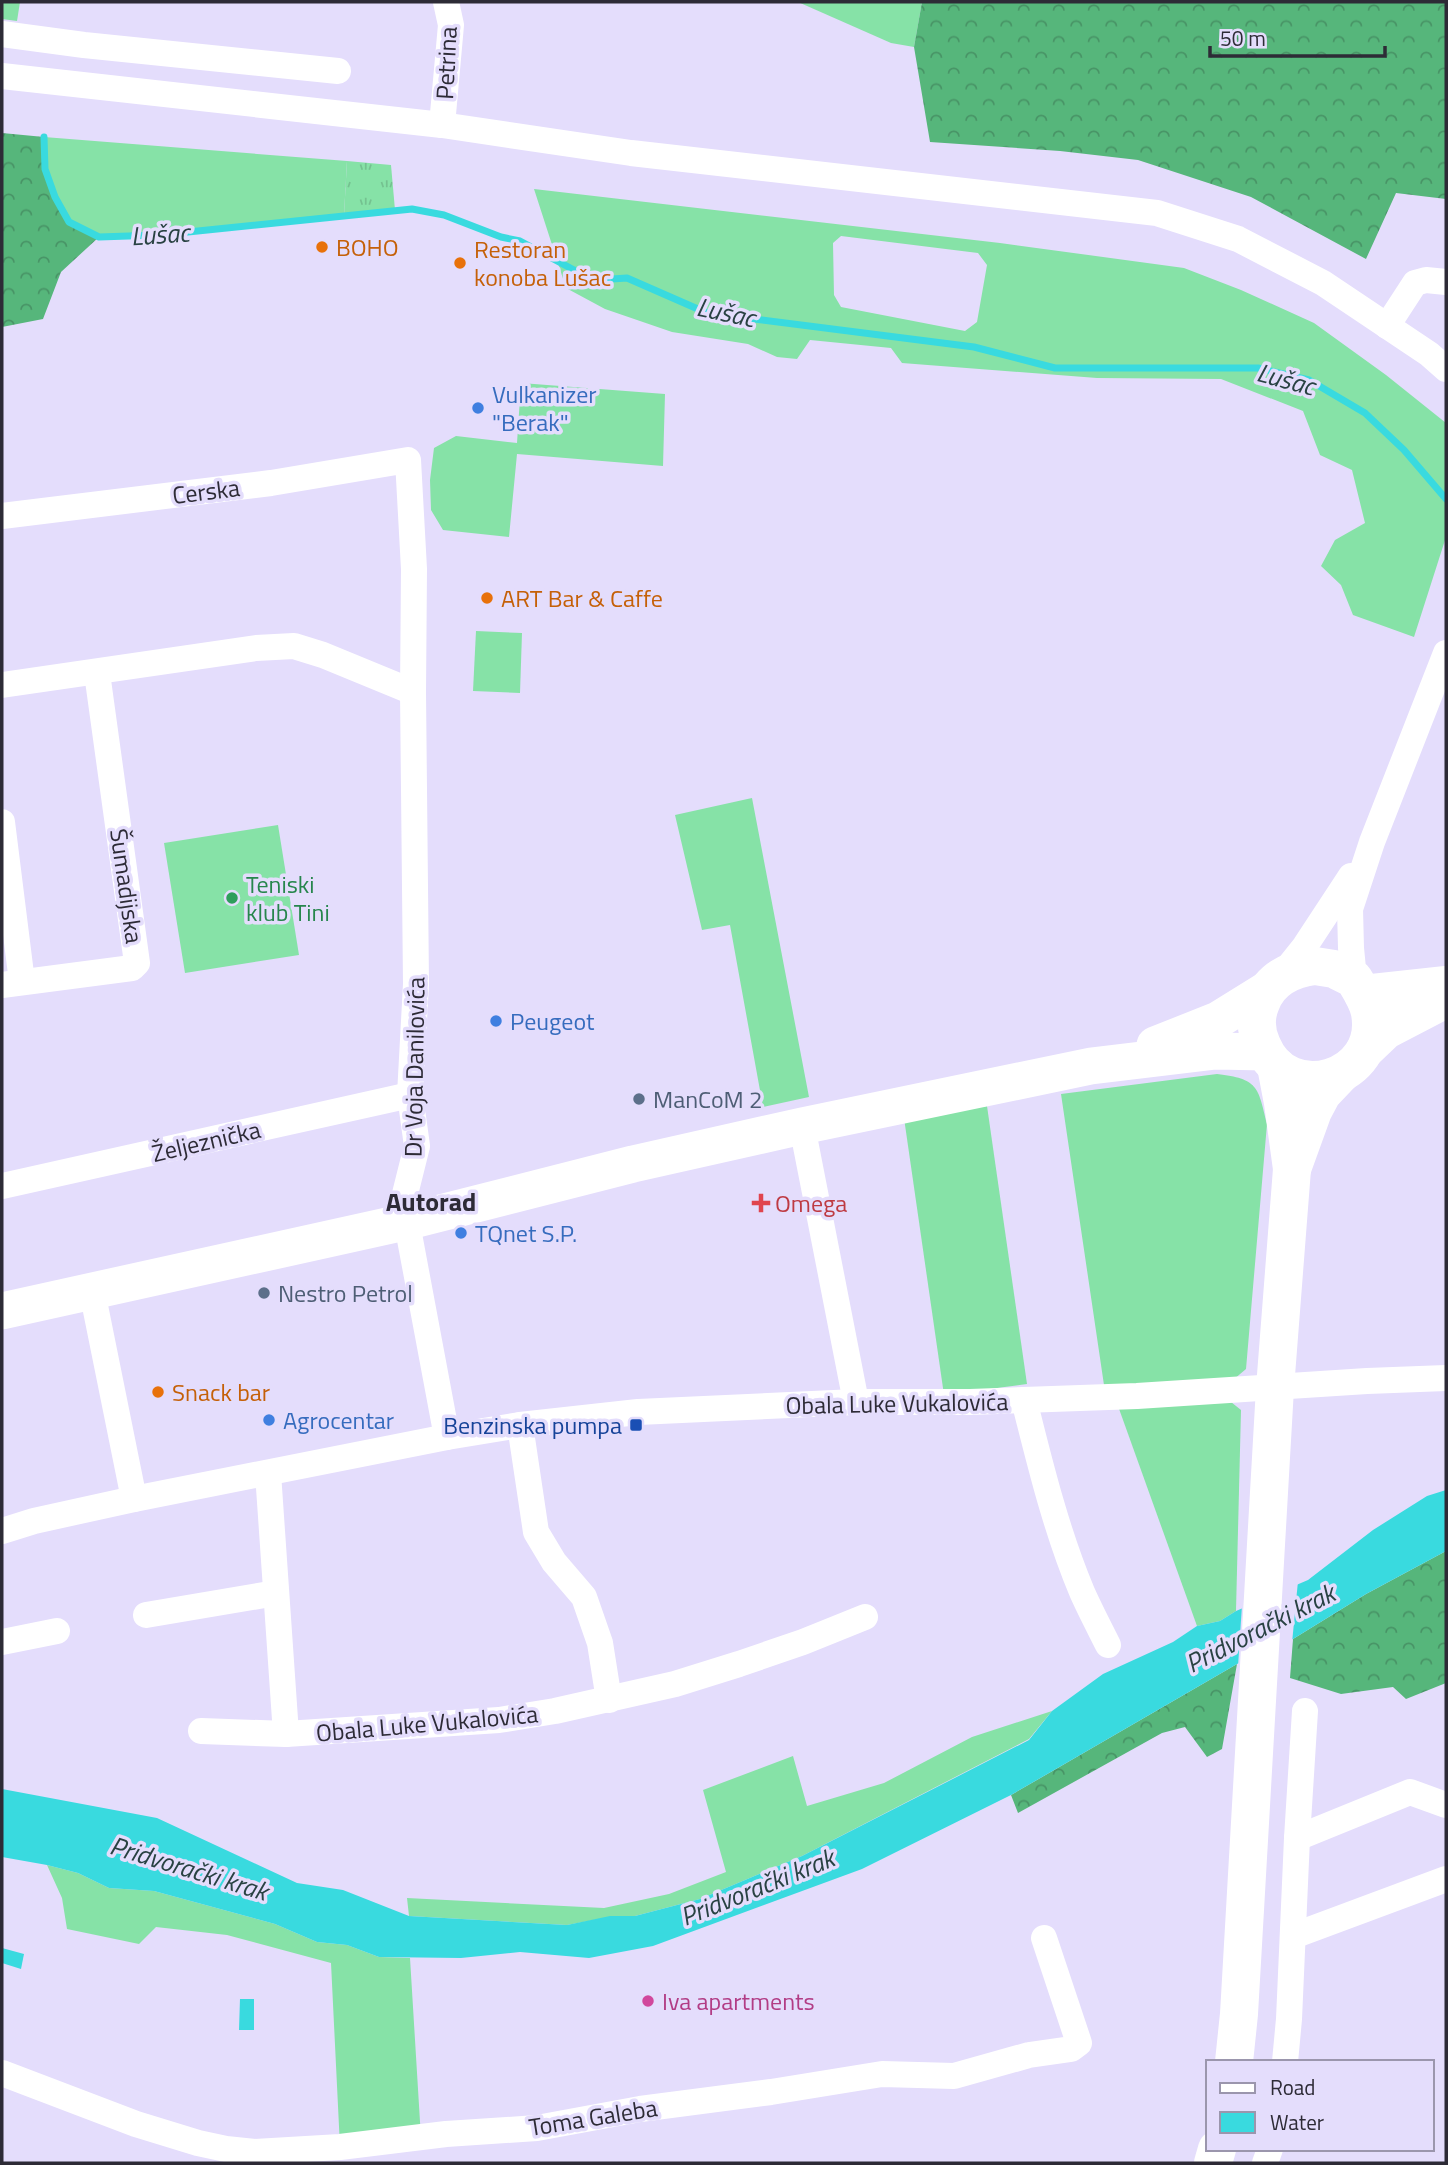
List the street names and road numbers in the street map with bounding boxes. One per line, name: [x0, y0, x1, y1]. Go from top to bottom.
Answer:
street label: Petrina: [426, 26, 466, 100]
street label: Cerska: [170, 469, 242, 513]
street label: Šumadijska: [101, 826, 153, 946]
street label: Dr Voja Danilovića: [394, 976, 434, 1158]
street label: Željeznička: [148, 1111, 264, 1171]
street label: Obala Luke Vukalovića: [785, 1383, 1009, 1423]
street label: Obala Luke Vukalovića: [314, 1695, 540, 1751]
street label: Toma Galeba: [526, 2089, 660, 2145]

